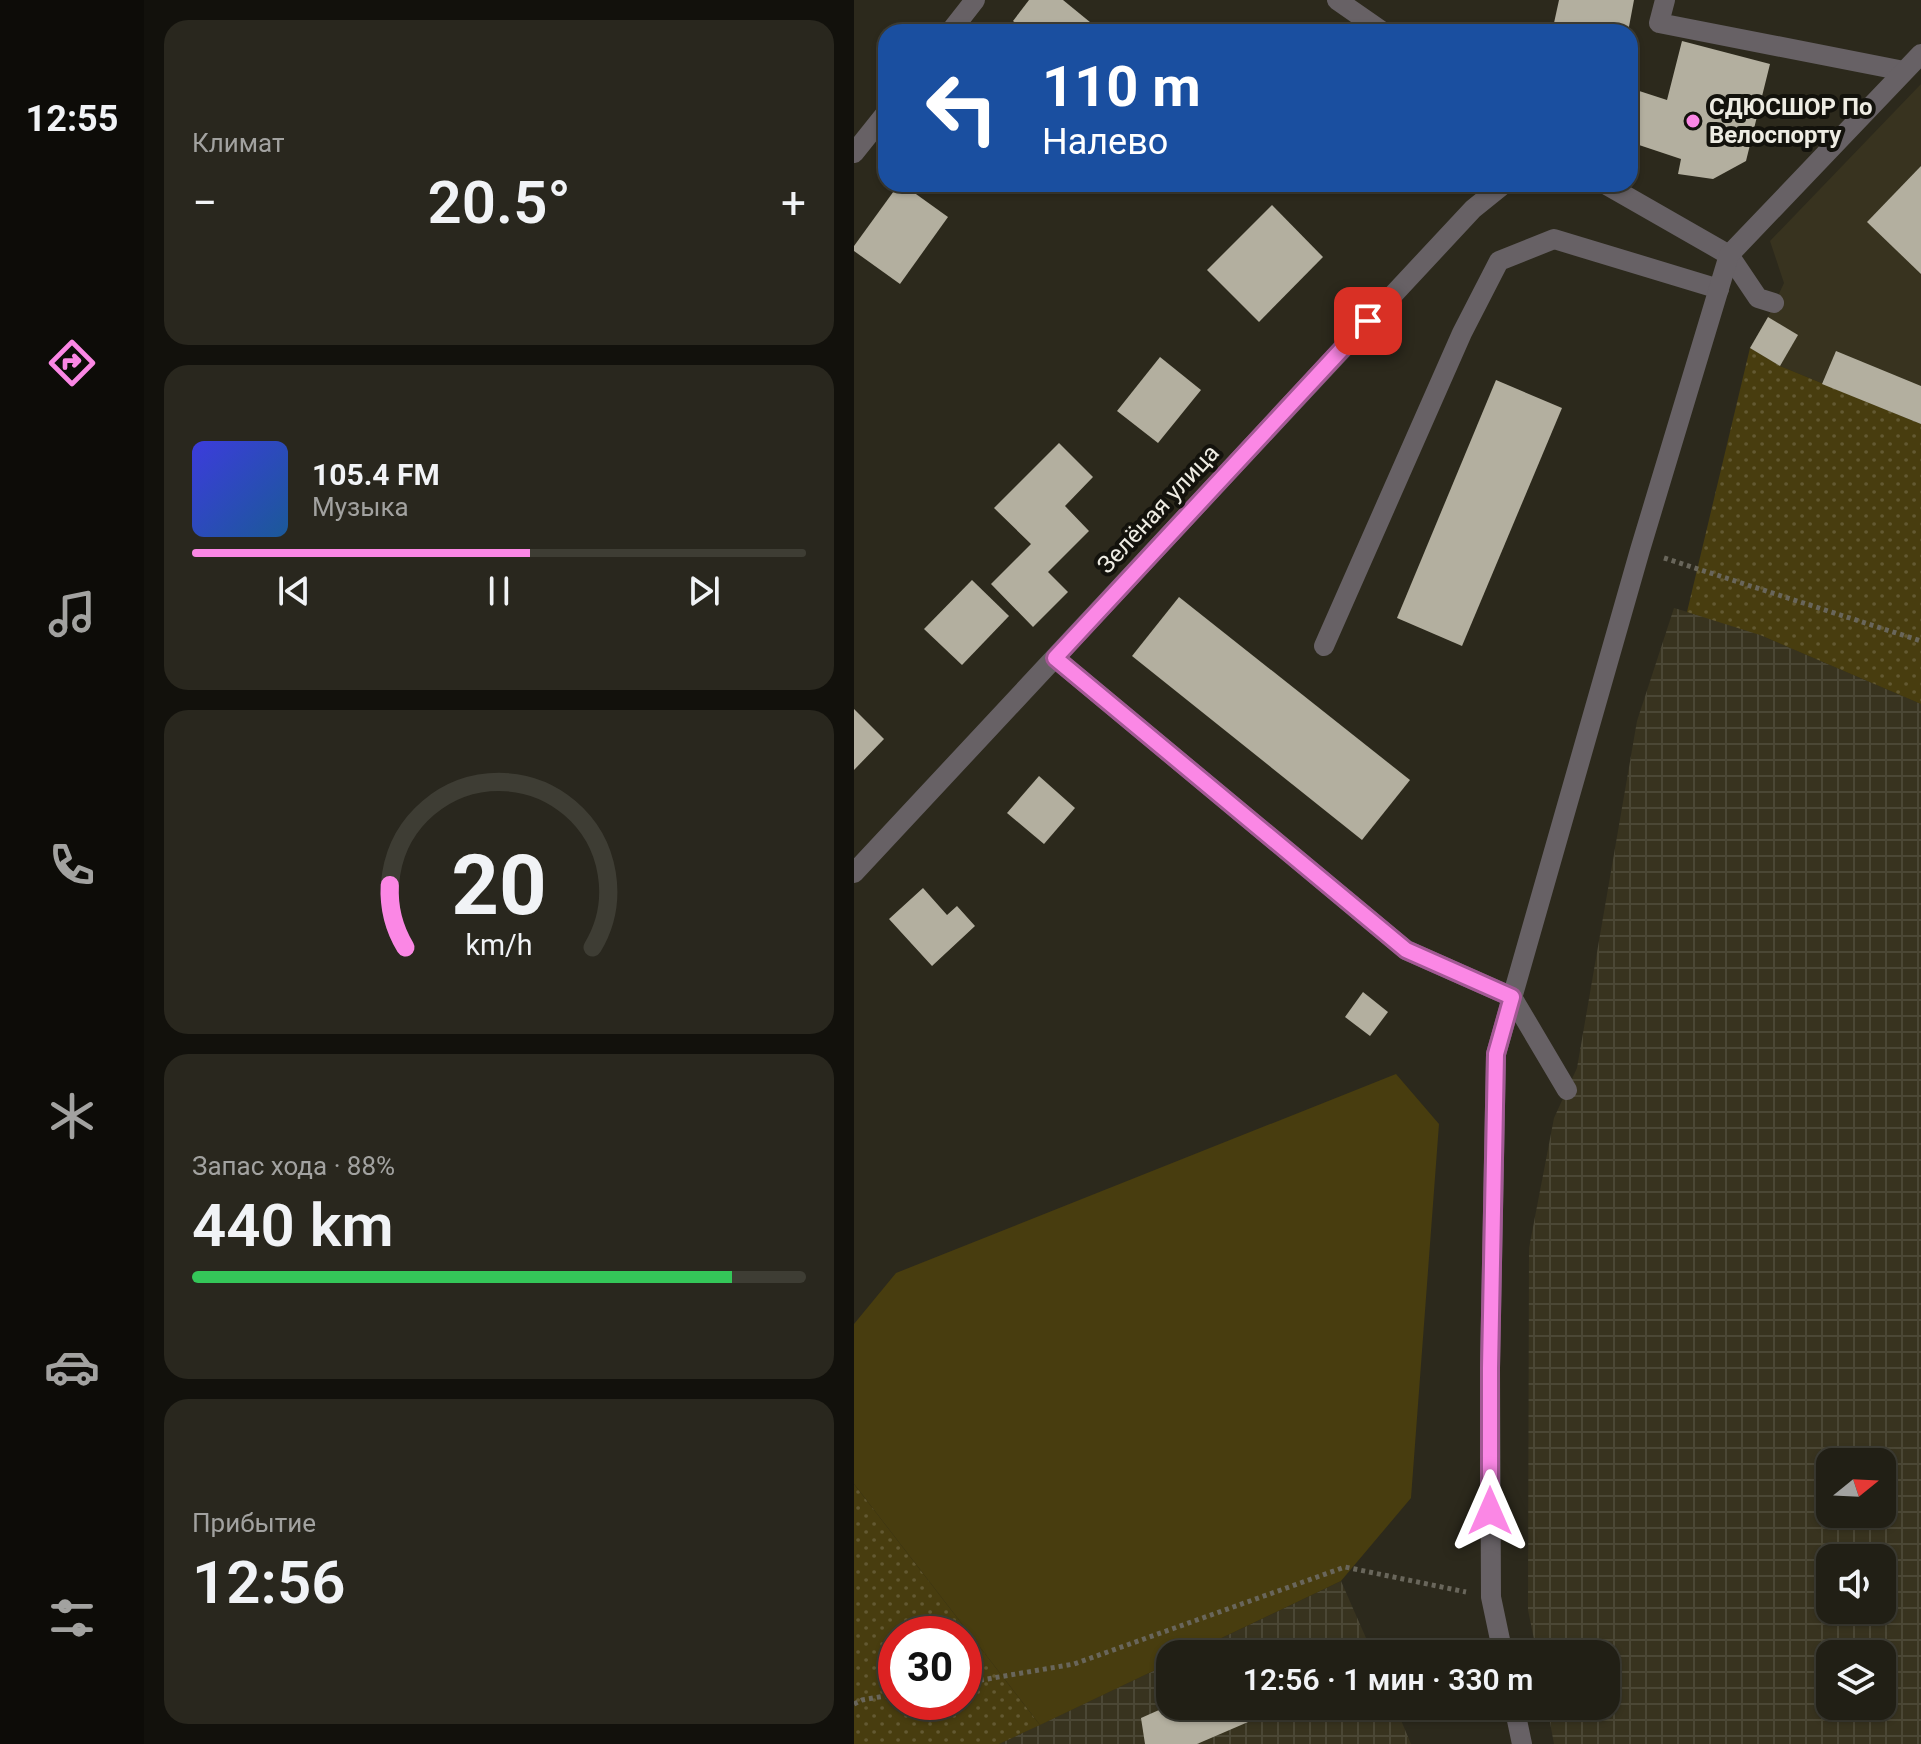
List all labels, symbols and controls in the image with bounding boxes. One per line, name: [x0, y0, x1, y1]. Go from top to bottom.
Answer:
text: 110 m: [1042, 54, 1201, 120]
icon: left: [910, 56, 1014, 160]
place label: СДЮСШОР По Велоспорту: [1709, 93, 1873, 149]
text: 12:55: [26, 98, 118, 140]
marker: СДЮСШОР По Велоспорту: [1684, 112, 1702, 130]
text: Налево: [1042, 121, 1168, 163]
text: Климат: [192, 128, 284, 158]
text: 20.5°: [428, 167, 571, 238]
text: −: [192, 177, 217, 229]
text: +: [781, 177, 806, 229]
pin: [1334, 287, 1402, 355]
icon: arrive: [1346, 299, 1390, 343]
icon: directions: [44, 335, 100, 391]
street label: Зелёная улица: [1091, 439, 1225, 579]
text: 105.4 FM: [312, 457, 440, 492]
text: Музыка: [312, 492, 409, 522]
icon: previous: [272, 569, 316, 613]
icon: pause: [477, 569, 521, 613]
icon: next: [682, 569, 726, 613]
icon: music: [44, 586, 100, 642]
icon: phone: [44, 837, 100, 893]
text: 20: [451, 837, 547, 934]
text: km/h: [465, 928, 533, 962]
icon: climate: [44, 1088, 100, 1144]
text: Запас хода · 88%: [192, 1151, 395, 1181]
text: 440 km: [192, 1190, 394, 1261]
icon: car: [44, 1339, 100, 1395]
north arrow: [1816, 1448, 1896, 1528]
map controls: [1816, 1448, 1896, 1720]
position arrow: [1448, 1469, 1532, 1553]
text: Прибытие: [192, 1508, 316, 1538]
button: sound: [1816, 1544, 1896, 1624]
text: 12:56: [192, 1547, 345, 1618]
icon: filters: [44, 1590, 100, 1646]
speed limit sign: 30: [878, 1616, 982, 1720]
button: layers: [1816, 1640, 1896, 1720]
text: 12:56 · 1 мин · 330 m: [1243, 1662, 1533, 1697]

